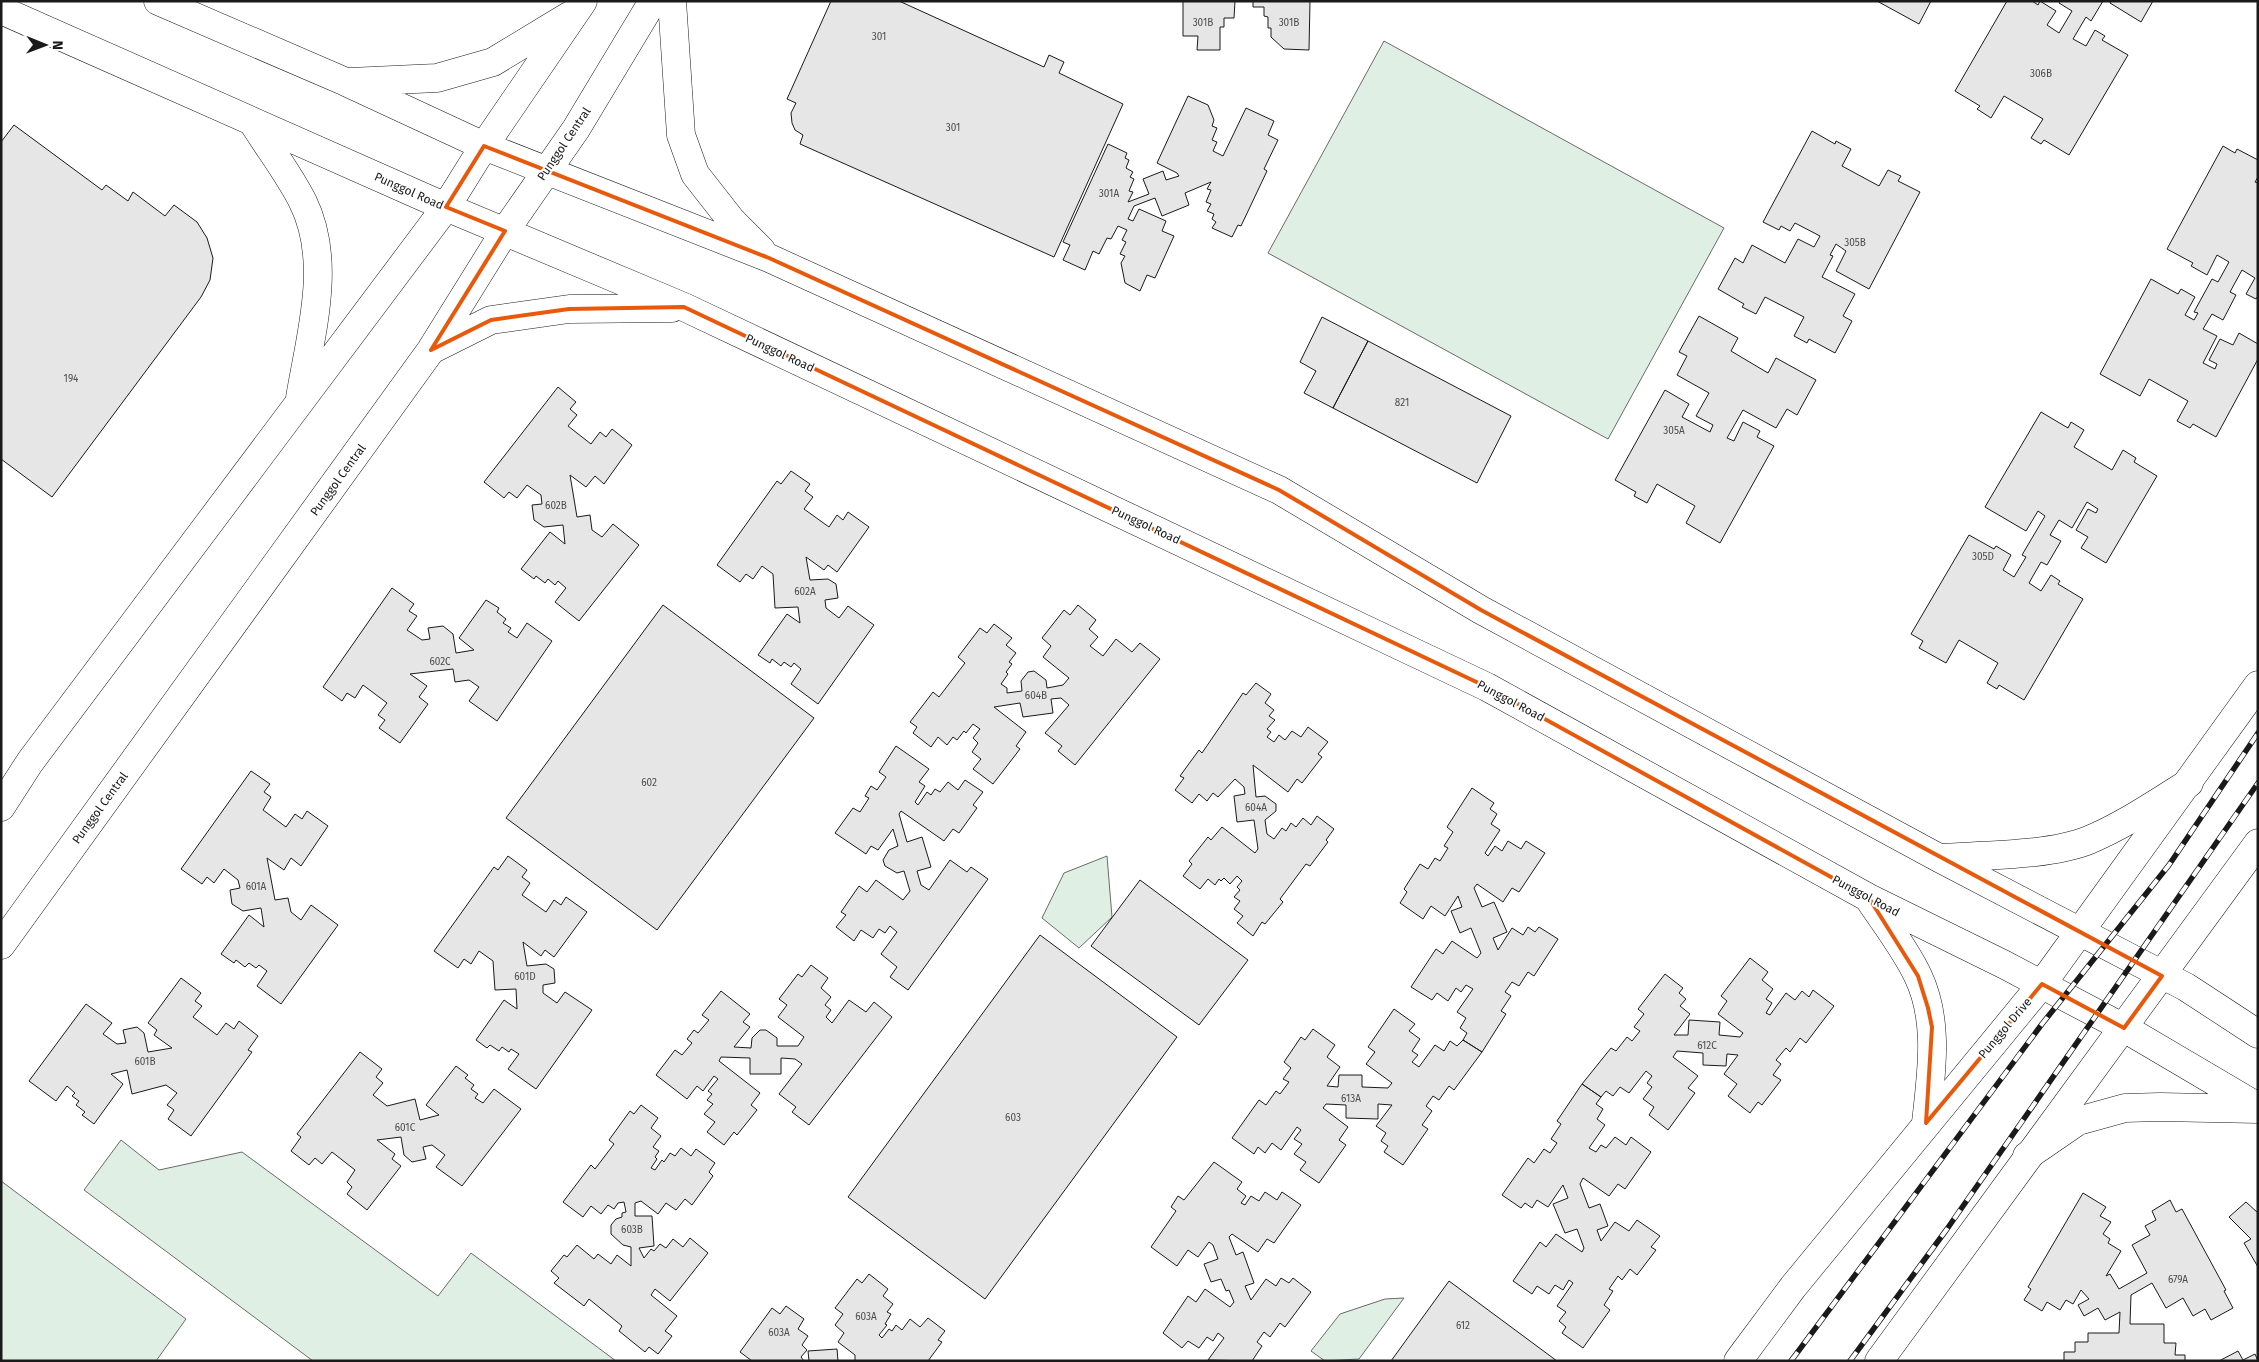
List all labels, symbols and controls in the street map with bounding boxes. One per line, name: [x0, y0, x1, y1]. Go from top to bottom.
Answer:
house number: 301B: [1193, 17, 1213, 29]
house number: 301B: [1279, 17, 1299, 29]
north arrow: [20, 20, 70, 70]
house number: 301: [872, 31, 886, 43]
text: N: [49, 40, 66, 50]
house number: 306B: [2030, 68, 2052, 80]
street label: Punggol Central: [534, 104, 594, 183]
house number: 301: [946, 122, 960, 134]
street label: Punggol Road: [372, 169, 446, 213]
house number: 301A: [1099, 188, 1119, 200]
house number: 305B: [1844, 237, 1866, 249]
street label: Punggol Road: [743, 331, 817, 375]
house number: 194: [64, 373, 79, 385]
house number: 821: [1395, 397, 1409, 409]
house number: 305A: [1663, 425, 1685, 437]
street label: Punggol Central: [307, 441, 369, 519]
house number: 602B: [545, 500, 567, 512]
street label: Punggol Road: [1109, 503, 1183, 547]
house number: 305D: [1972, 551, 1994, 563]
house number: 602A: [794, 586, 816, 598]
house number: 602C: [429, 656, 451, 668]
street label: Punggol Road: [1475, 677, 1547, 725]
house number: 604B: [1025, 690, 1047, 702]
street label: Punggol Central: [69, 769, 131, 847]
house number: 602: [641, 777, 657, 789]
house number: 604A: [1245, 802, 1267, 814]
street label: Punggol Road: [1830, 872, 1902, 920]
house number: 601A: [246, 881, 267, 893]
house number: 601D: [514, 971, 536, 983]
street label: Punggol Drive: [1976, 995, 2034, 1061]
house number: 612C: [1697, 1040, 1717, 1052]
house number: 601B: [134, 1056, 156, 1068]
house number: 613A: [1341, 1093, 1361, 1105]
house number: 603: [1005, 1112, 1021, 1124]
house number: 601C: [395, 1122, 416, 1134]
house number: 603B: [621, 1224, 643, 1236]
house number: 679A: [2168, 1274, 2188, 1286]
house number: 603A: [855, 1311, 877, 1323]
house number: 612: [1456, 1320, 1470, 1332]
house number: 603A: [768, 1327, 790, 1339]

